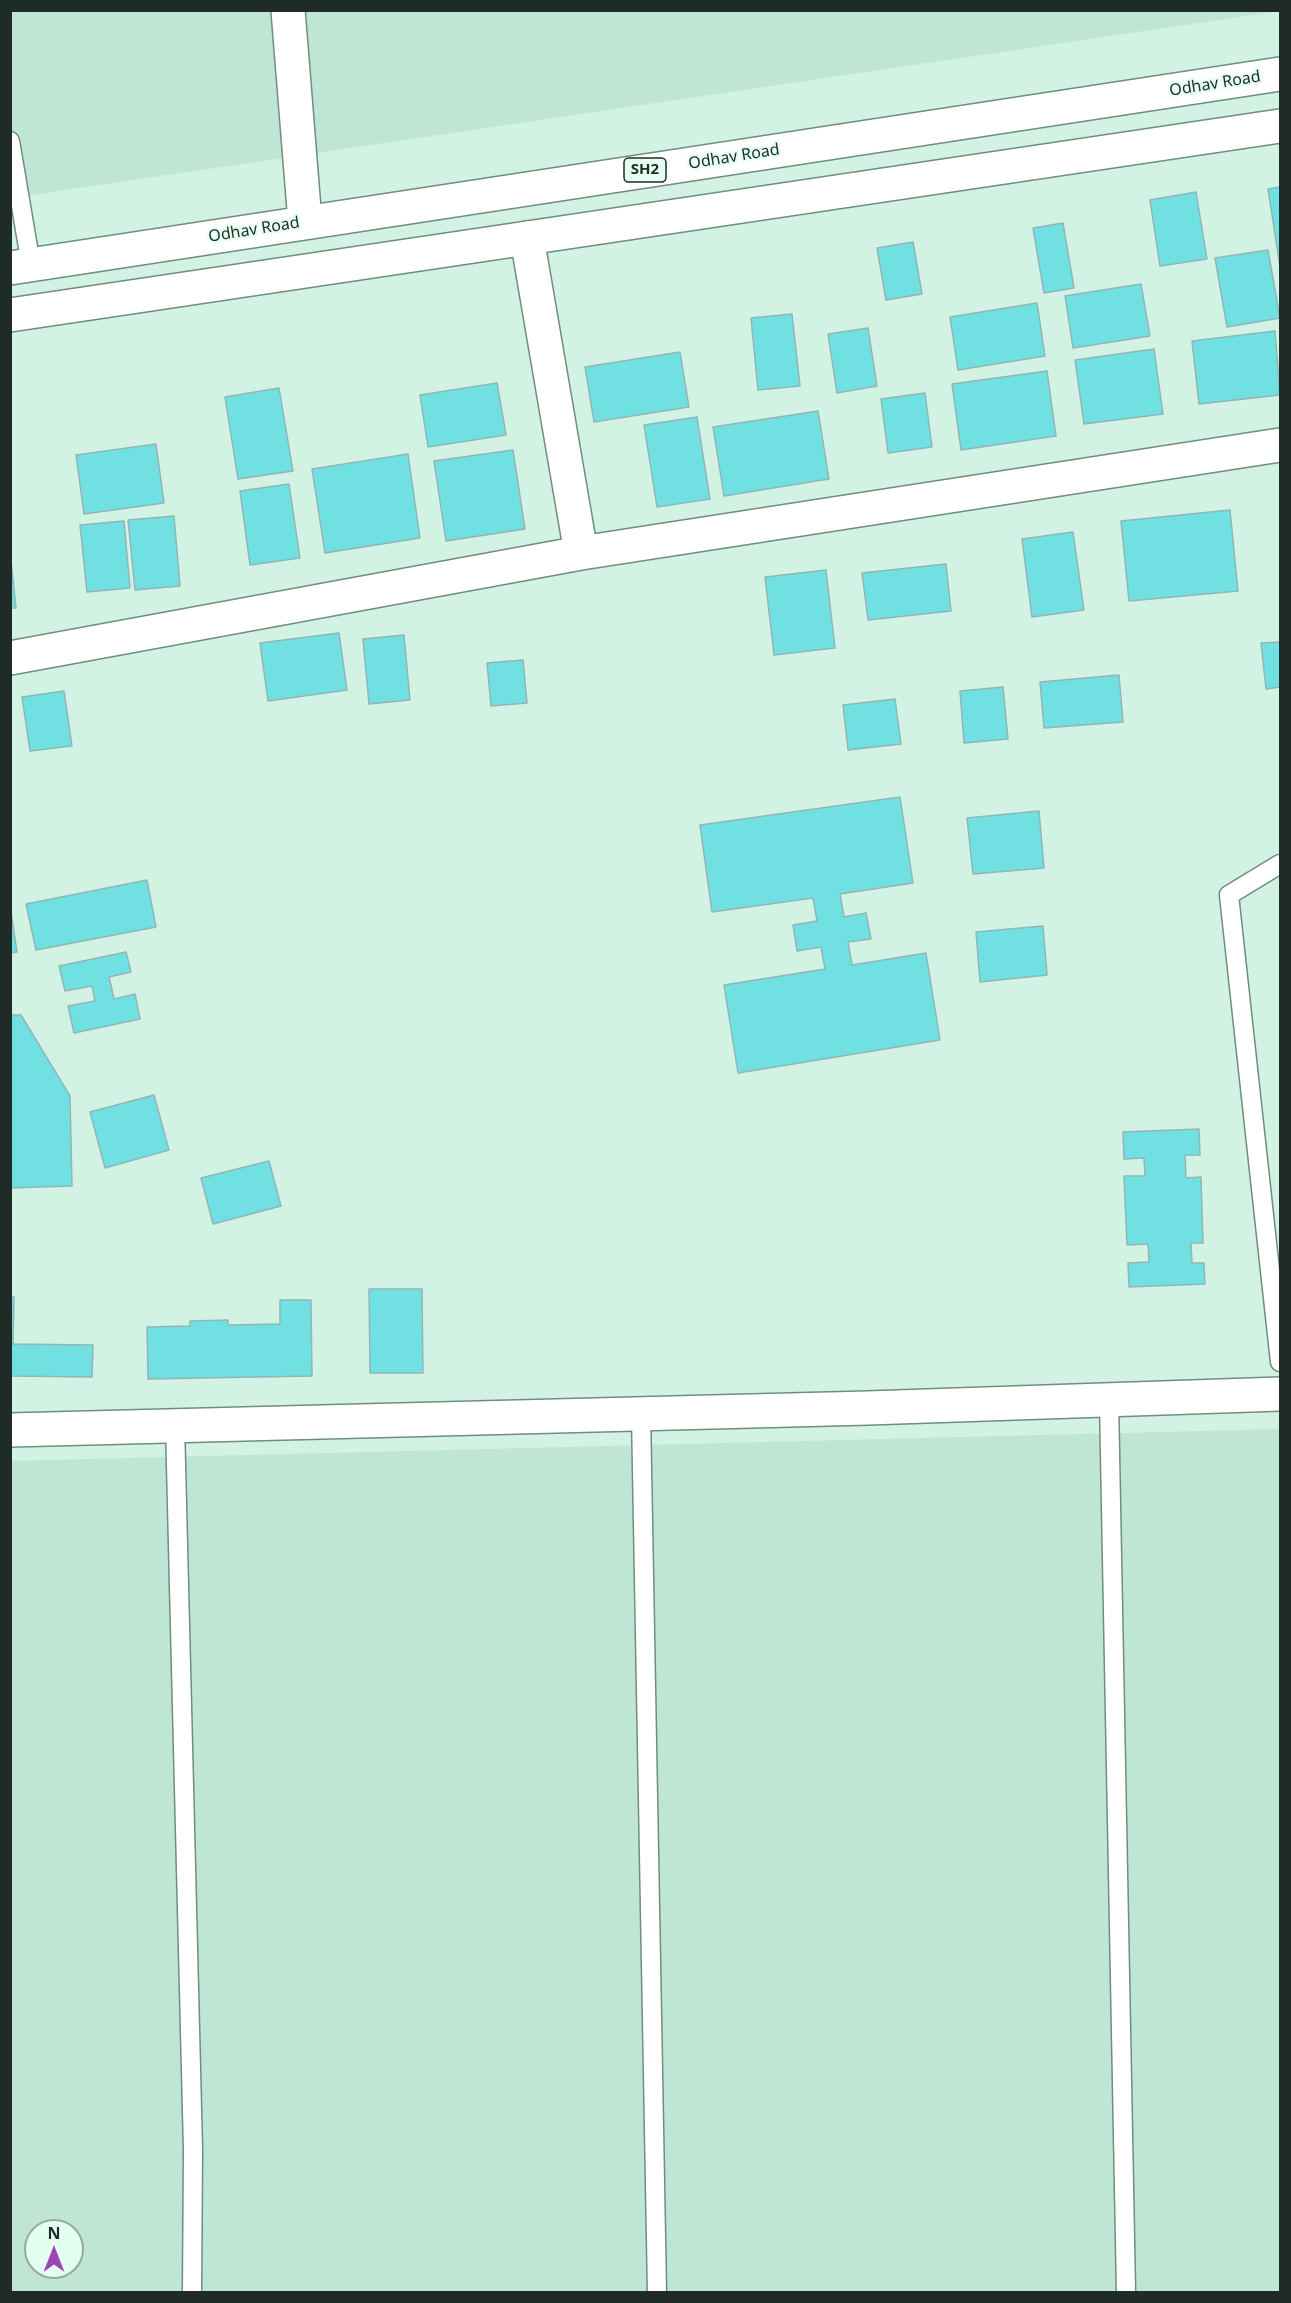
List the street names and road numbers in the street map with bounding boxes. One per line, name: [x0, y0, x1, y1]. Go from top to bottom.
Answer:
street label: Odhav Road: [1168, 67, 1262, 101]
street label: Odhav Road: [687, 140, 781, 174]
road number: SH2: [624, 158, 666, 182]
street label: Odhav Road: [207, 213, 301, 247]

